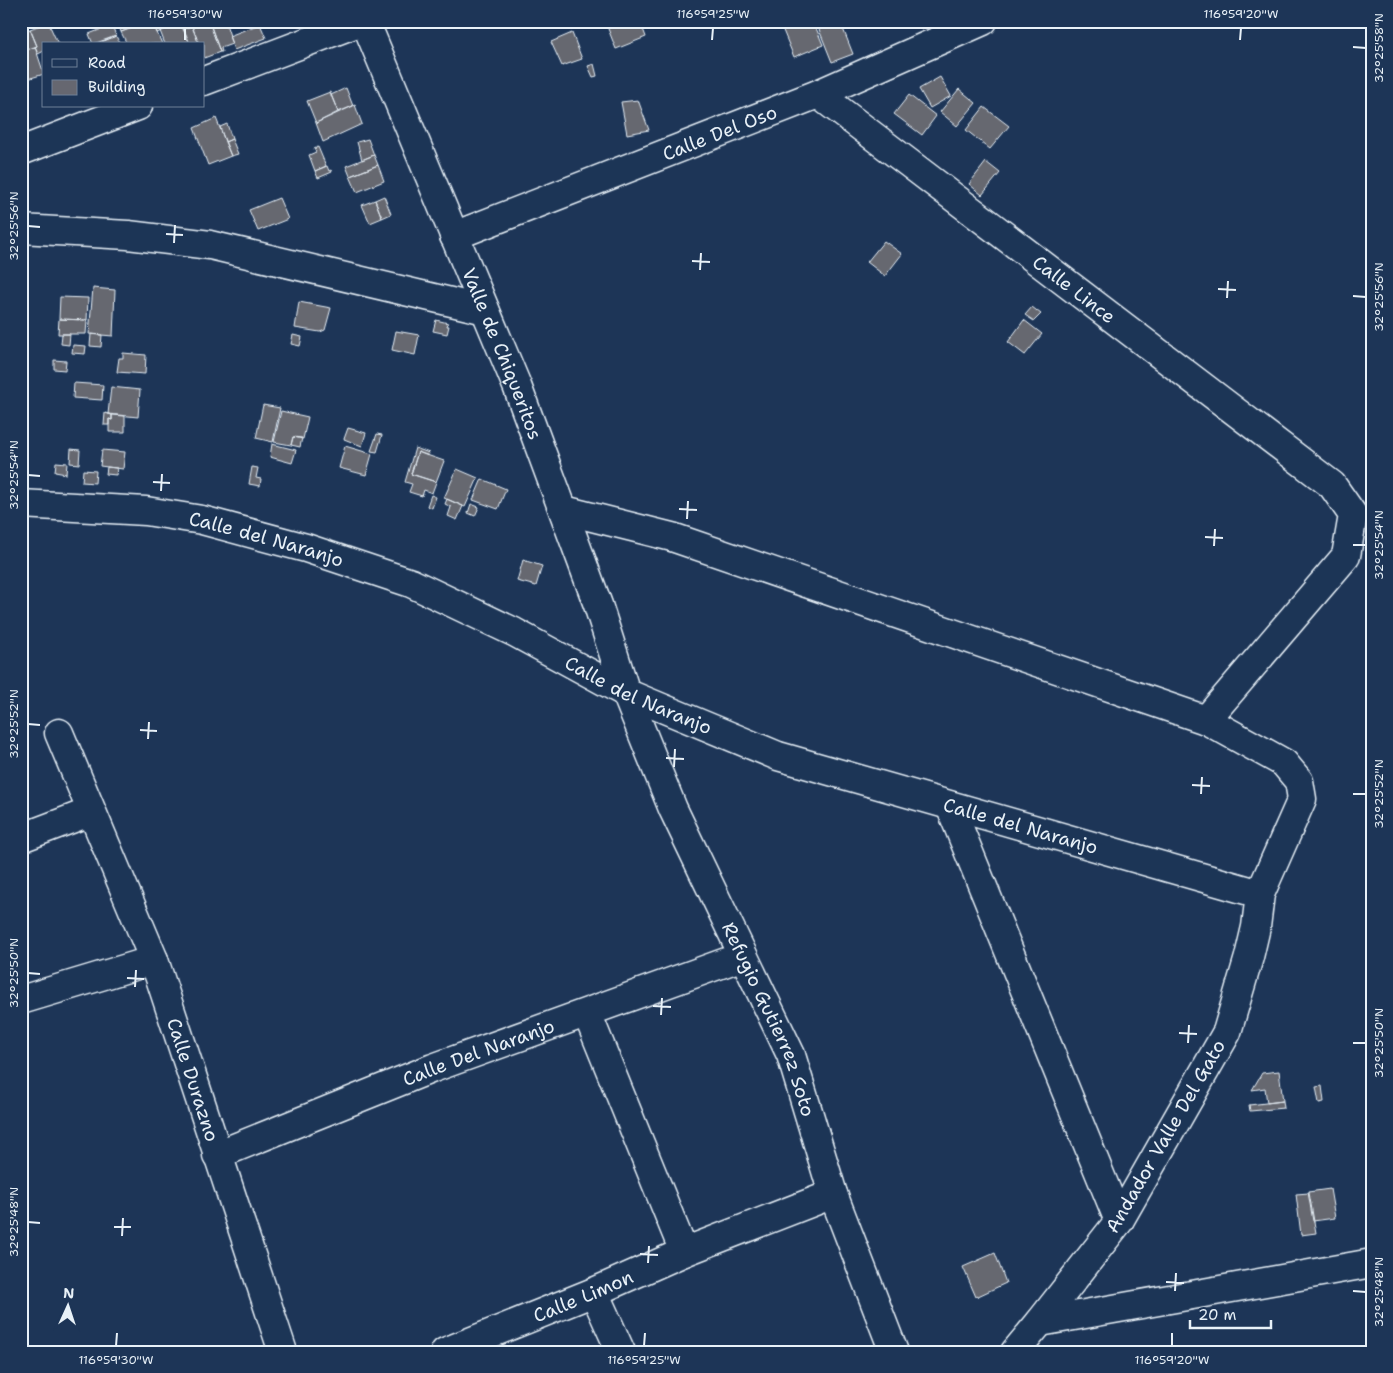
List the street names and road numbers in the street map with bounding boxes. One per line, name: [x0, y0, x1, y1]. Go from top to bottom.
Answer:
street label: Calle Del Oso: [659, 99, 781, 167]
street label: Calle Lince: [1027, 250, 1121, 329]
street label: Valle de Chiqueritos: [456, 264, 548, 443]
street label: Calle del Naranjo: [187, 506, 347, 573]
street label: Calle del Naranjo: [560, 650, 716, 740]
street label: Calle del Naranjo: [940, 792, 1101, 860]
street label: Refugio Gutierrez Soto: [716, 918, 821, 1120]
street label: Calle Del Naranjo: [399, 1013, 558, 1092]
street label: Calle Durazno: [161, 1015, 225, 1145]
street label: Andador Valle Del Gato: [1100, 1035, 1231, 1237]
street label: Calle Limon: [530, 1264, 637, 1328]

